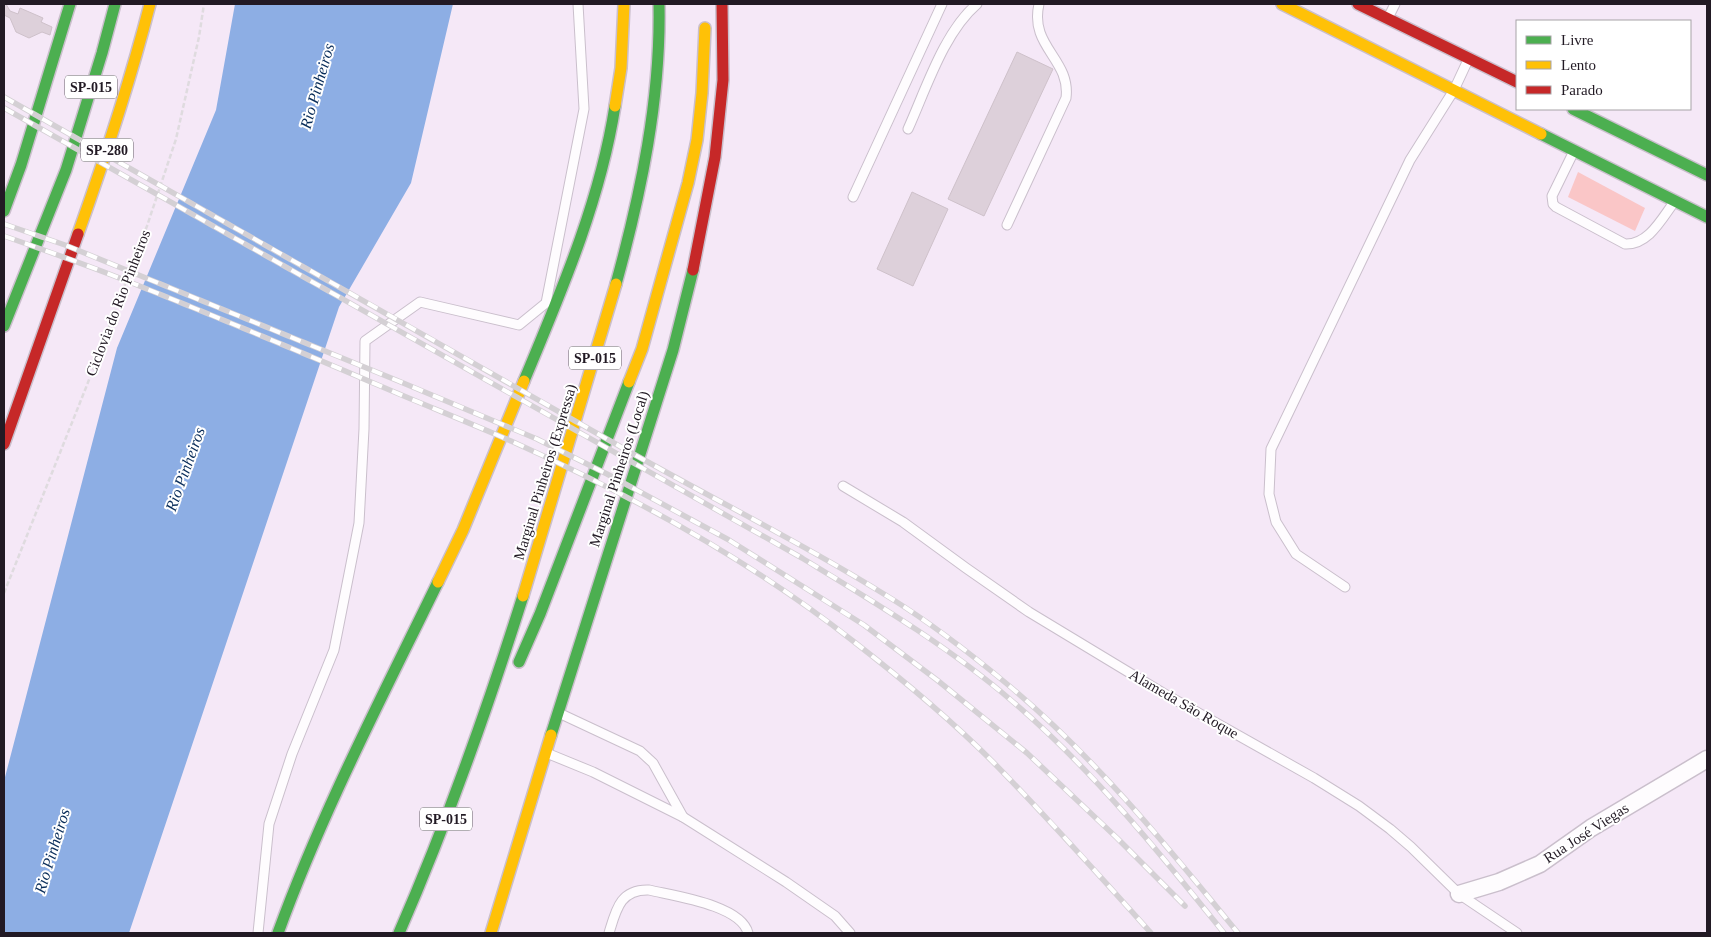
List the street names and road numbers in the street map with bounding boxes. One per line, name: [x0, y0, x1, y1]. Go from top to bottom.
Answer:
road number: SP-015: [65, 75, 117, 98]
road number: SP-280: [81, 138, 133, 162]
street label: Ciclovia do Rio Pinheiros: [83, 227, 153, 378]
road number: SP-015: [569, 346, 621, 369]
street label: Marginal Pinheiros (Expressa): [511, 382, 580, 562]
street label: Marginal Pinheiros (Local): [586, 389, 653, 549]
street label: Alameda São Roque: [1127, 666, 1242, 742]
street label: Rua José Viegas: [1541, 800, 1632, 866]
road number: SP-015: [420, 808, 472, 831]

